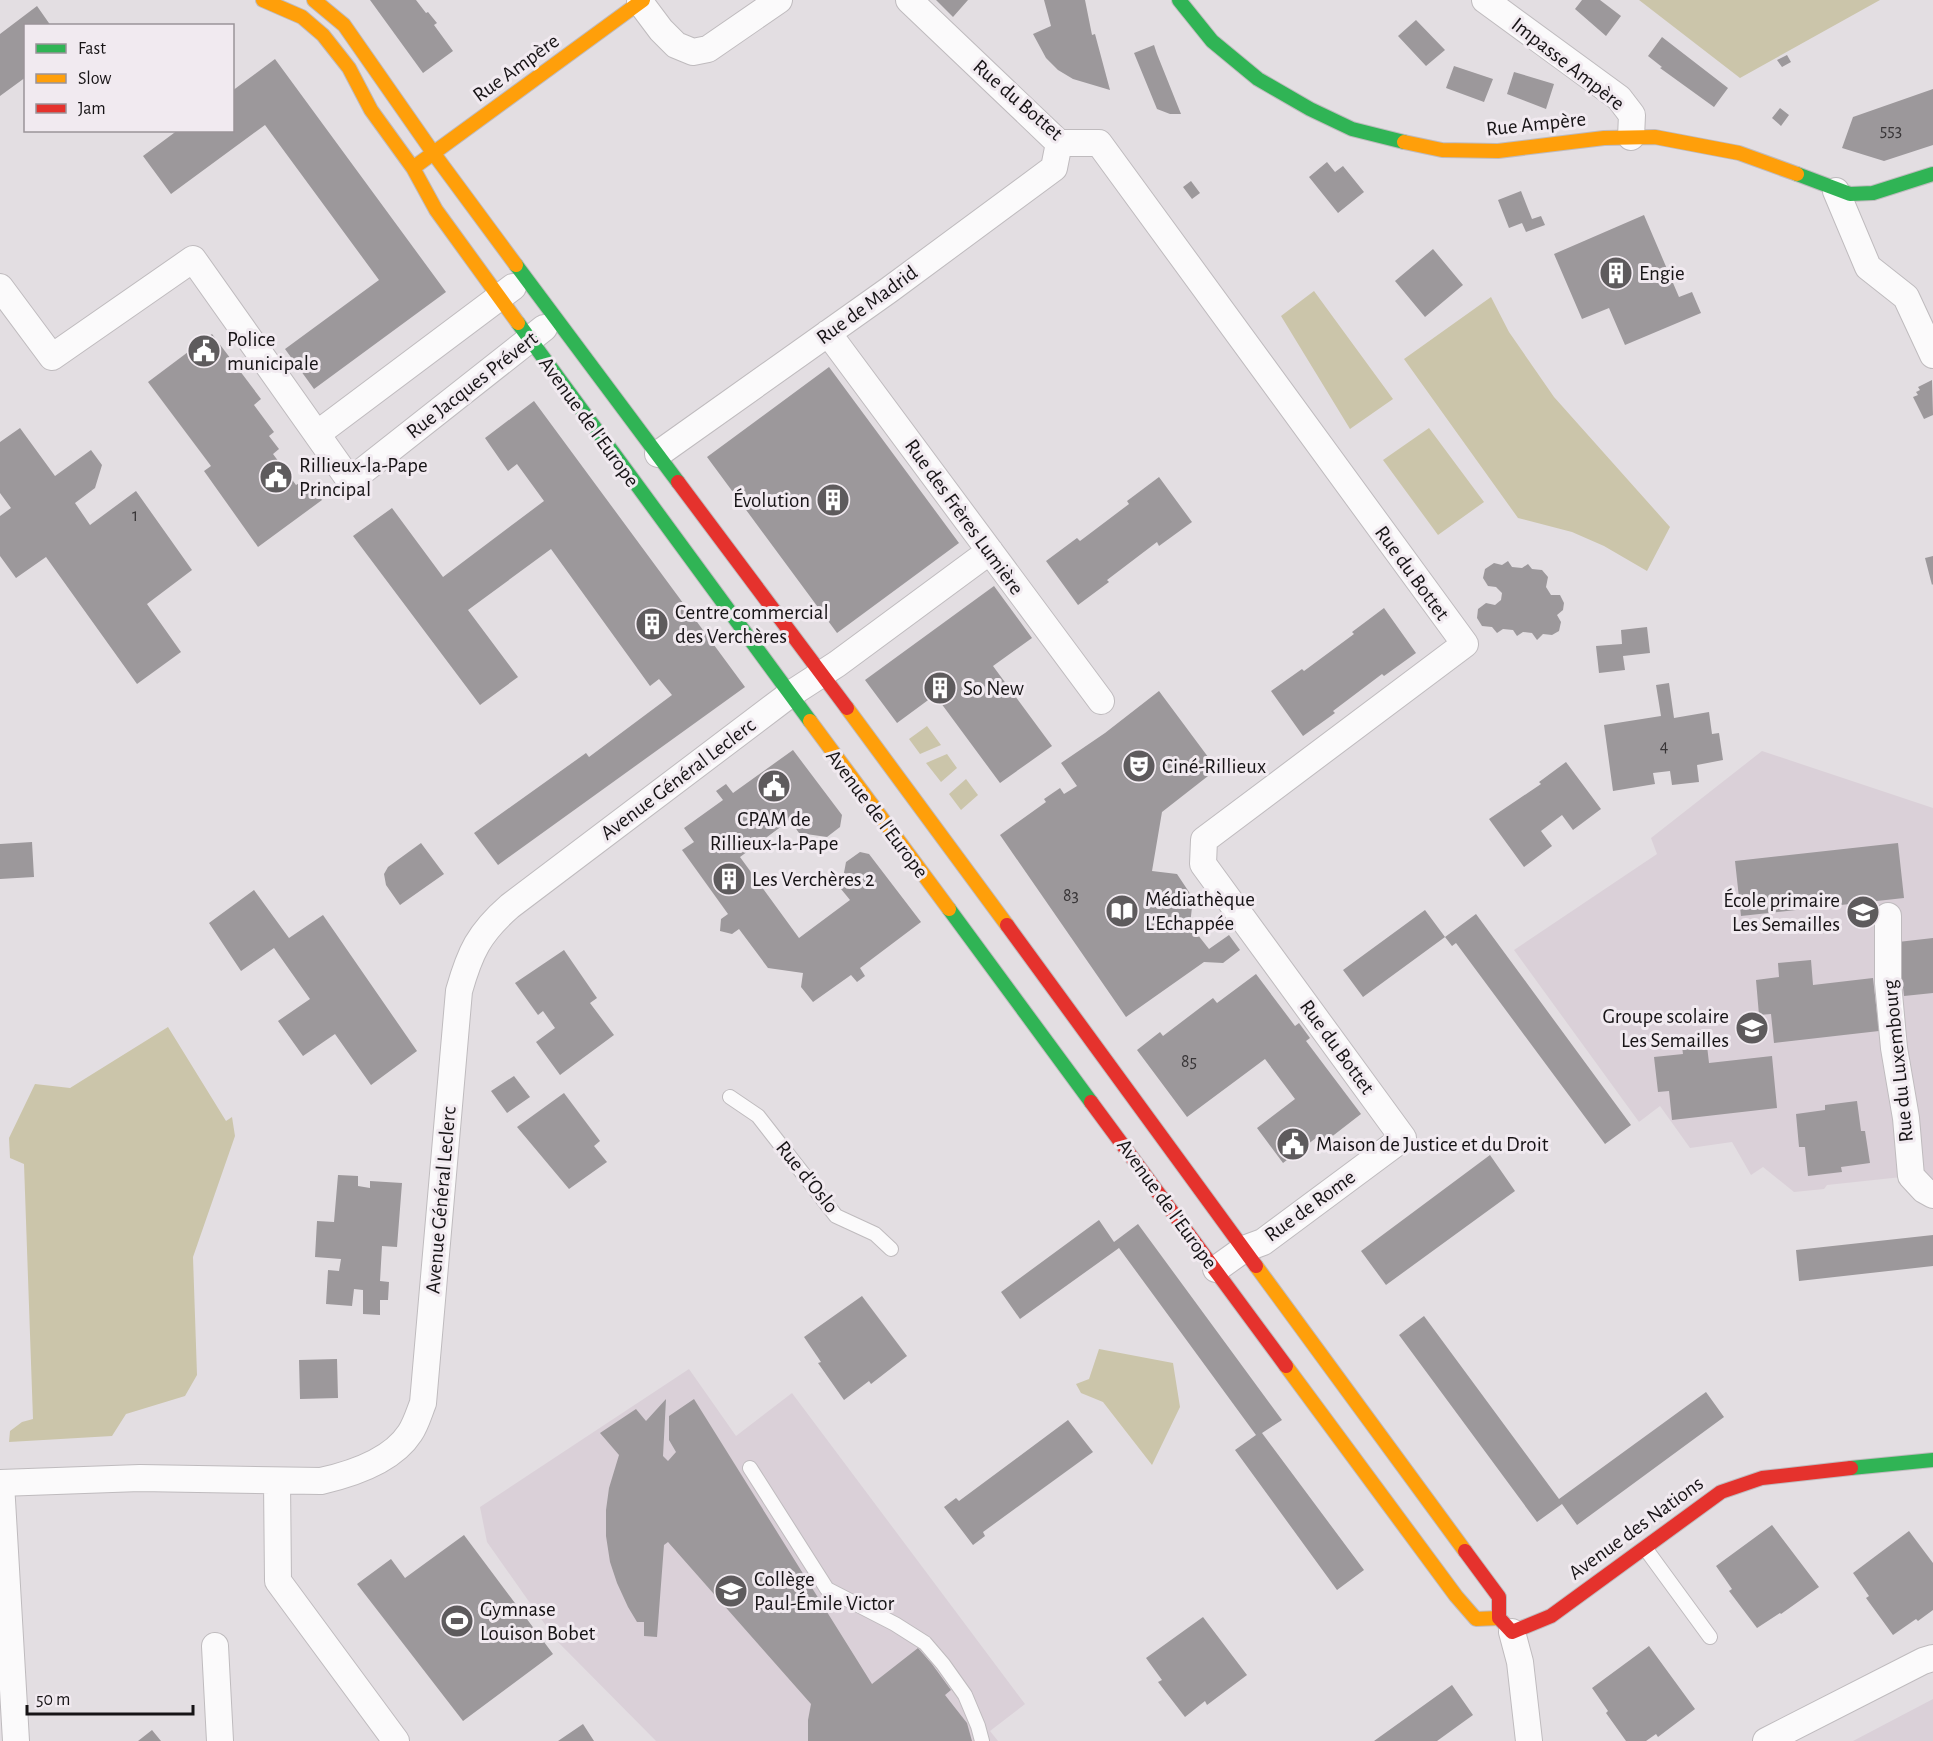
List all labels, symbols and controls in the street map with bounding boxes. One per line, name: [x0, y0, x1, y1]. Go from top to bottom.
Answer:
street label: Impasse Ampère: [1508, 14, 1628, 114]
legend: [24, 24, 234, 132]
street label: Rue Ampère: [469, 30, 563, 106]
text: Fast: [78, 40, 106, 58]
street label: Rue du Bottet: [969, 56, 1067, 145]
text: Slow: [78, 70, 111, 88]
text: Jam: [78, 100, 106, 118]
street label: Rue Ampère: [1485, 108, 1587, 140]
house number: 553: [1880, 122, 1902, 140]
building icon: Engie: [1598, 255, 1634, 291]
street label: Rue de Madrid: [813, 262, 921, 348]
place label: Engie: [1639, 263, 1685, 284]
street label: Rue Jacques Prévert: [402, 327, 542, 443]
place label: Police municipale: [227, 329, 319, 374]
public building icon: Police municipale: [186, 333, 222, 369]
street label: Avenue de l'Europe: [535, 353, 643, 491]
street label: Rue des Frères Lumière: [901, 435, 1027, 599]
place label: Rillieux-la-Pape Principal: [299, 455, 428, 500]
public building icon: Rillieux-la-Pape Principal: [258, 459, 294, 495]
building icon: Évolution: [815, 482, 851, 518]
place label: Évolution: [733, 488, 810, 511]
house number: 1: [132, 507, 138, 525]
street label: Rue du Bottet: [1371, 522, 1453, 624]
place label: Centre commercial des Verchères: [675, 602, 829, 647]
building icon: Centre commercial des Verchères: [634, 606, 670, 642]
building icon: So New: [922, 670, 958, 706]
place label: So New: [963, 678, 1024, 699]
street label: Avenue Général Leclerc: [597, 714, 759, 844]
house number: 4: [1660, 738, 1669, 756]
street label: Avenue de l'Europe: [822, 746, 932, 882]
theatre icon: Ciné-Rillieux: [1121, 748, 1157, 784]
place label: Ciné-Rillieux: [1162, 756, 1266, 777]
public building icon: CPAM de Rillieux-la-Pape: [756, 768, 792, 804]
place label: CPAM de Rillieux-la-Pape: [710, 809, 838, 854]
building icon: Les Verchères 2: [711, 861, 747, 897]
place label: Les Verchères 2: [752, 869, 875, 890]
house number: 83: [1063, 887, 1079, 905]
place label: École primaire Les Semailles: [1723, 888, 1840, 935]
place label: Médiathèque L'Echappée: [1145, 889, 1255, 934]
library icon: Médiathèque L'Echappée: [1104, 893, 1140, 929]
school or university icon: École primaire Les Semailles: [1845, 894, 1881, 930]
street label: Rue du Luxembourg: [1879, 978, 1917, 1143]
street label: Rue du Bottet: [1296, 996, 1378, 1098]
place label: Groupe scolaire Les Semailles: [1603, 1006, 1729, 1051]
school or university icon: Groupe scolaire Les Semailles: [1734, 1010, 1770, 1046]
house number: 85: [1181, 1053, 1197, 1071]
street label: Avenue Général Leclerc: [422, 1105, 460, 1295]
public building icon: Maison de Justice et du Droit: [1275, 1126, 1311, 1162]
place label: Maison de Justice et du Droit: [1316, 1134, 1549, 1155]
street label: Avenue de l'Europe: [1113, 1135, 1221, 1273]
street label: Rue d'Oslo: [772, 1137, 842, 1217]
street label: Rue de Rome: [1261, 1166, 1359, 1246]
street label: Avenue des Nations: [1565, 1472, 1707, 1584]
place label: Collège Paul-Émile Victor: [754, 1569, 894, 1614]
school or university icon: Collège Paul-Émile Victor: [713, 1573, 749, 1609]
place label: Gymnase Louison Bobet: [480, 1599, 596, 1644]
sports icon: Gymnase Louison Bobet: [439, 1603, 475, 1639]
scale bar: [27, 1678, 194, 1716]
text: 50 m: [36, 1691, 70, 1709]

